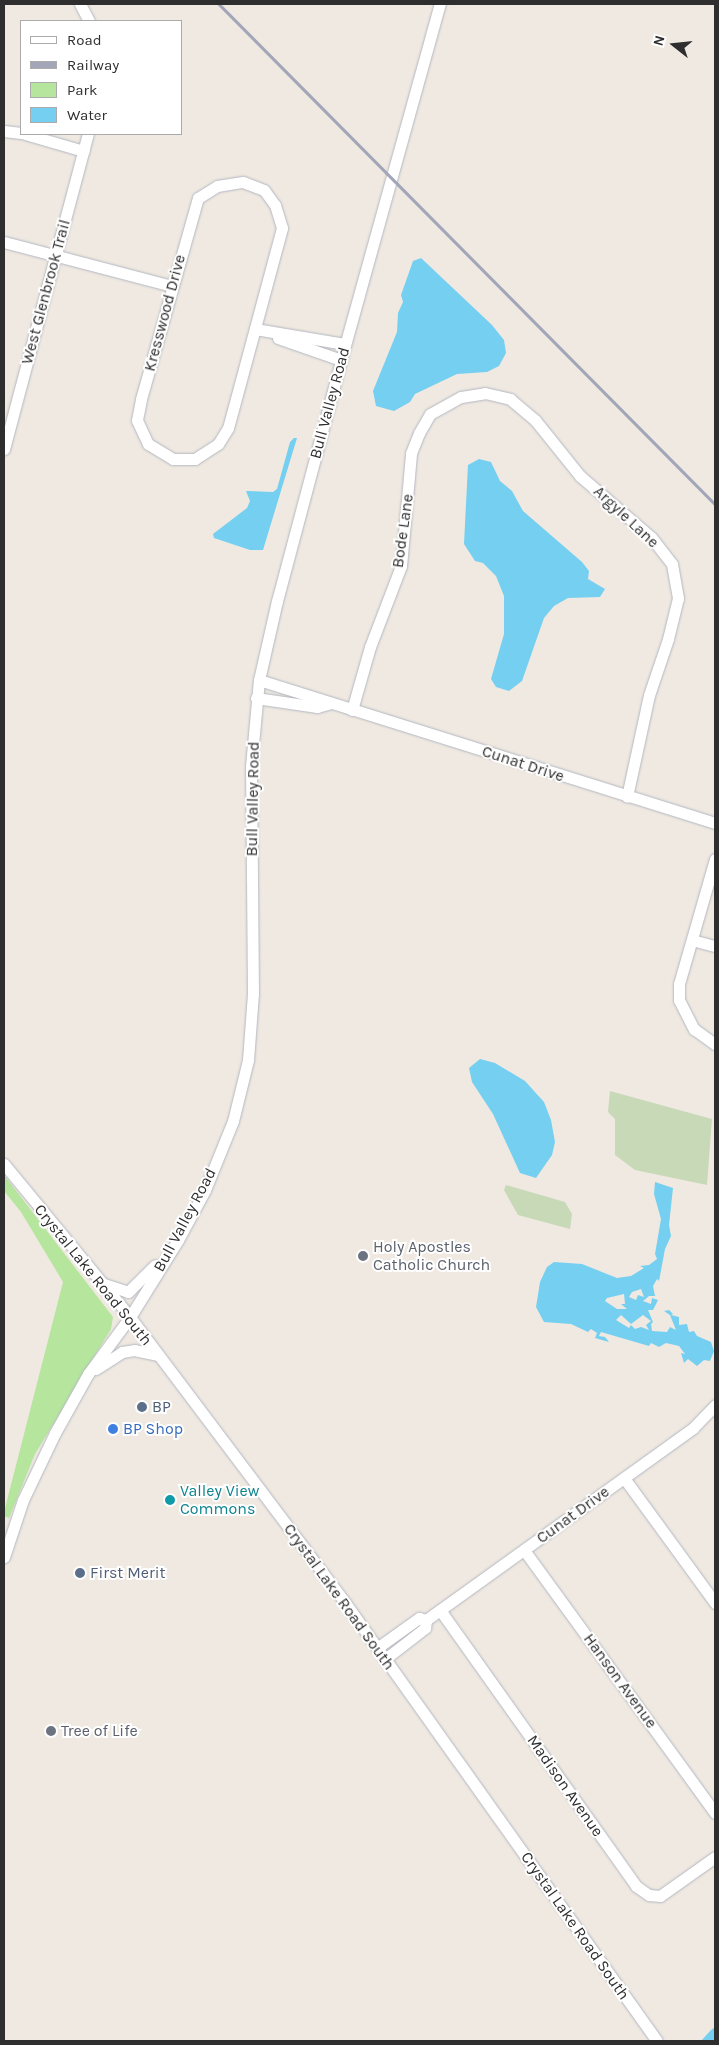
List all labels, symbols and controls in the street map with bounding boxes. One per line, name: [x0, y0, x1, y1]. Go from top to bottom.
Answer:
legend: [20, 20, 182, 135]
north arrow: [649, 20, 699, 70]
text: Road: [67, 31, 102, 49]
text: N: [650, 34, 669, 48]
text: Railway: [67, 56, 119, 74]
text: Park: [67, 81, 97, 99]
text: Water: [67, 106, 107, 124]
street label: West Glenbrook Trail: [17, 217, 75, 367]
street label: Kresswood Drive: [140, 252, 190, 374]
street label: Bull Valley Road: [306, 345, 354, 461]
street label: Argyle Lane: [589, 482, 663, 552]
street label: Bode Lane: [388, 493, 418, 569]
street label: Bull Valley Road: [242, 741, 264, 857]
street label: Cunat Drive: [480, 742, 566, 786]
street label: Bull Valley Road: [150, 1165, 220, 1275]
street label: Crystal Lake Road South: [30, 1200, 156, 1350]
place label: Holy Apostles Catholic Church: [373, 1237, 490, 1275]
marker: Holy Apostles Catholic Church: [357, 1250, 369, 1262]
place label: BP: [152, 1397, 171, 1417]
marker: BP: [136, 1401, 148, 1413]
place label: BP Shop: [123, 1419, 183, 1439]
marker: BP Shop: [107, 1423, 119, 1435]
place label: Valley View Commons: [180, 1481, 259, 1519]
street label: Cunat Drive: [533, 1482, 613, 1548]
marker: Valley View Commons: [164, 1494, 176, 1506]
street label: Crystal Lake Road South: [279, 1520, 399, 1674]
place label: First Merit: [90, 1563, 165, 1583]
marker: First Merit: [74, 1567, 86, 1579]
street label: Hanson Avenue: [579, 1630, 661, 1732]
place label: Tree of Life: [61, 1721, 138, 1741]
marker: Tree of Life: [45, 1725, 57, 1737]
street label: Madison Avenue: [523, 1731, 607, 1841]
street label: Crystal Lake Road South: [517, 1848, 633, 2004]

